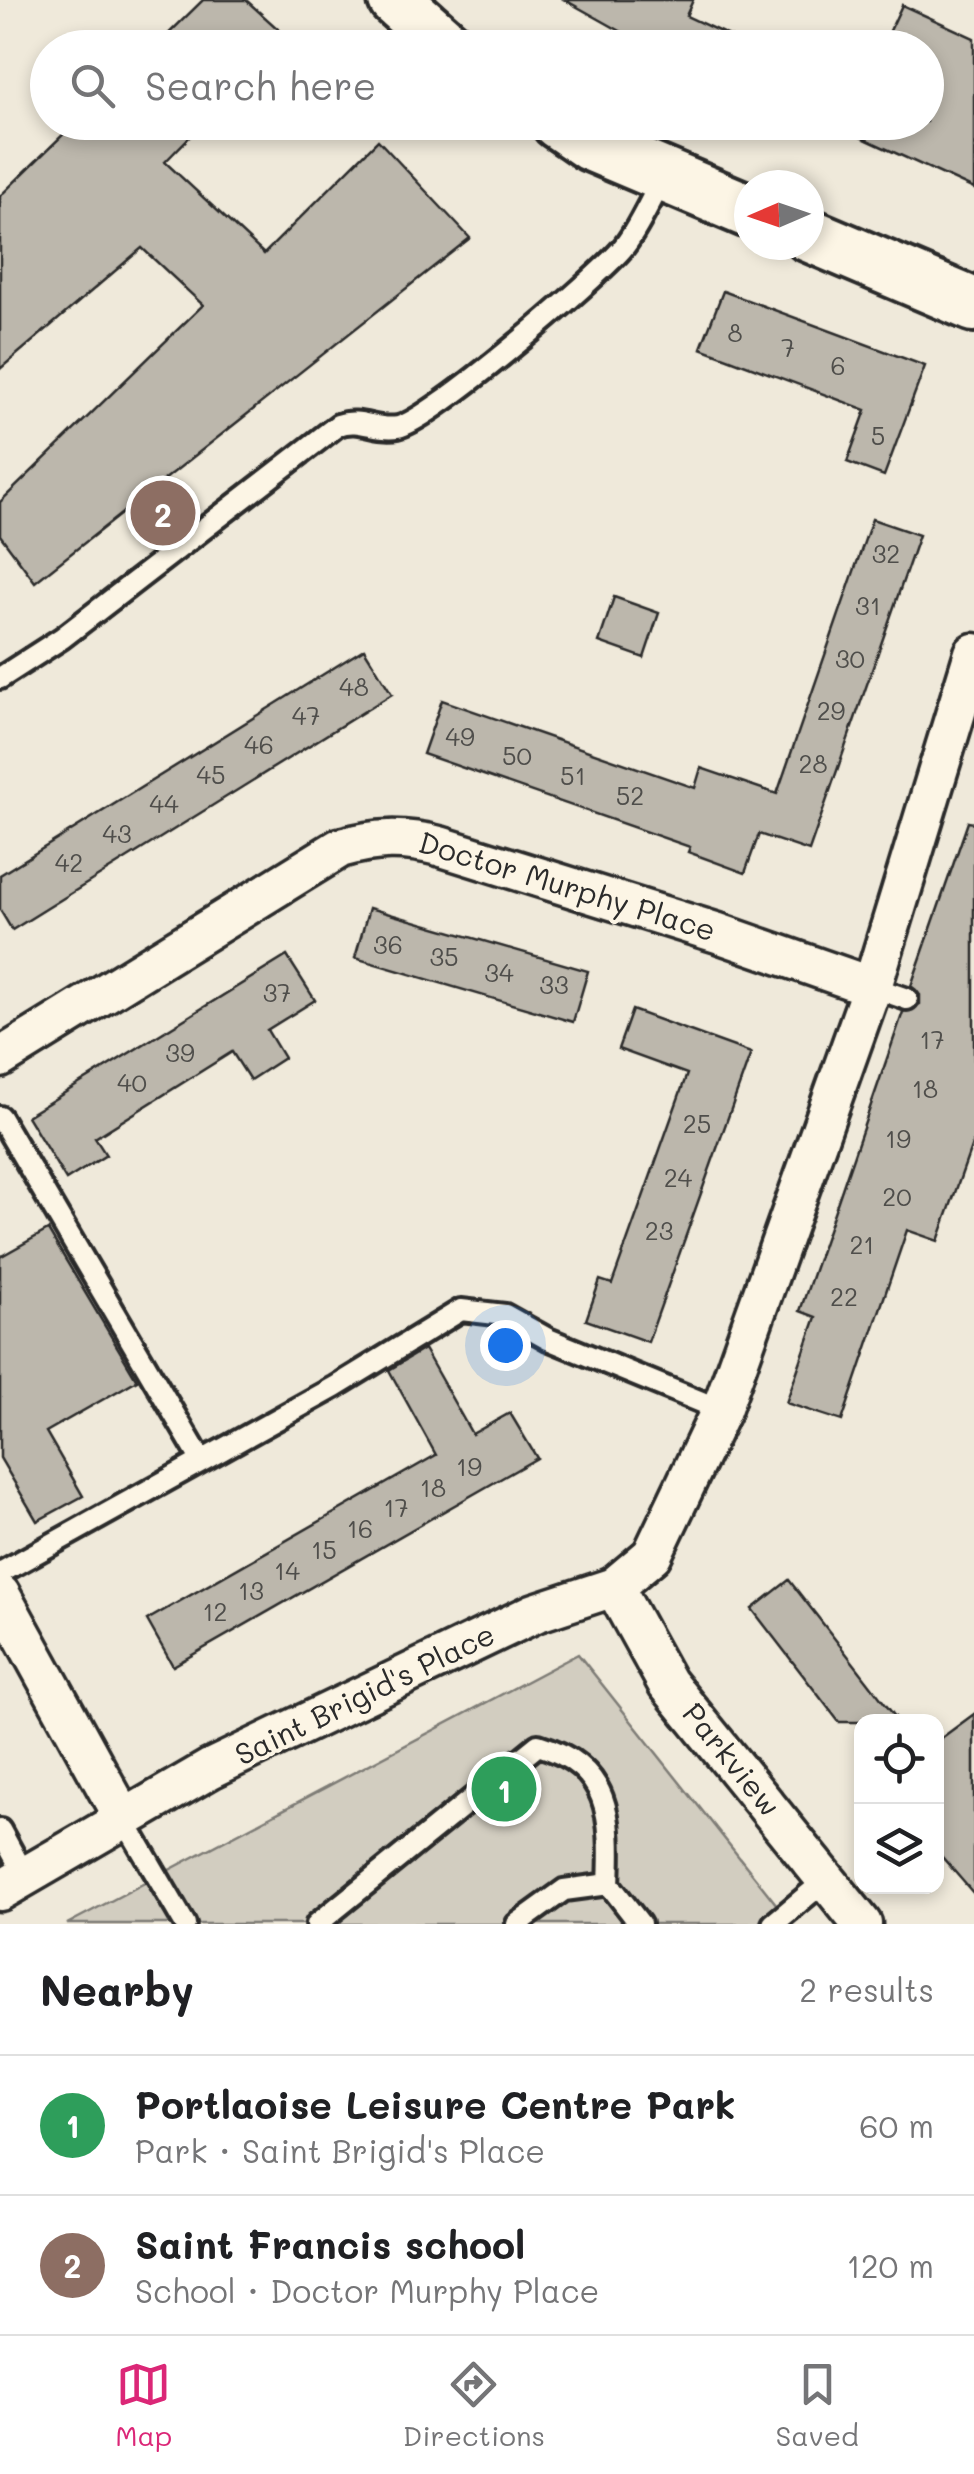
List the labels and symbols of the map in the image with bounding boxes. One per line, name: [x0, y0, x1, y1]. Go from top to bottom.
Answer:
north arrow: [734, 170, 824, 260]
house number: 8: [727, 316, 743, 348]
house number: 7: [781, 331, 795, 363]
house number: 6: [830, 349, 846, 381]
house number: 5: [871, 419, 885, 451]
pin: 2: [130, 476, 196, 550]
house number: 32: [872, 537, 900, 569]
house number: 31: [855, 589, 881, 621]
house number: 30: [835, 642, 865, 674]
house number: 48: [339, 670, 369, 702]
house number: 29: [817, 694, 846, 726]
house number: 47: [292, 699, 320, 731]
house number: 49: [445, 720, 475, 752]
house number: 46: [244, 728, 274, 760]
house number: 50: [502, 739, 532, 771]
house number: 28: [798, 747, 828, 779]
house number: 45: [196, 758, 226, 790]
house number: 51: [560, 759, 586, 791]
house number: 52: [616, 779, 644, 811]
house number: 44: [149, 787, 179, 819]
house number: 43: [102, 817, 132, 849]
street label: Doctor Murphy Place: [414, 821, 721, 949]
house number: 42: [55, 846, 83, 878]
house number: 36: [373, 928, 403, 960]
house number: 35: [429, 940, 459, 972]
house number: 34: [484, 956, 514, 988]
house number: 33: [539, 968, 569, 1000]
house number: 37: [263, 976, 291, 1008]
house number: 17: [919, 1023, 945, 1055]
house number: 39: [165, 1036, 195, 1068]
house number: 40: [117, 1066, 147, 1098]
house number: 18: [912, 1072, 938, 1104]
house number: 25: [683, 1107, 711, 1139]
house number: 19: [885, 1122, 911, 1154]
house number: 24: [664, 1161, 693, 1193]
house number: 20: [882, 1180, 912, 1212]
house number: 23: [645, 1214, 673, 1246]
house number: 21: [849, 1228, 875, 1260]
house number: 22: [830, 1280, 858, 1312]
your location: [480, 1320, 531, 1371]
house number: 19: [456, 1450, 482, 1482]
house number: 18: [420, 1471, 446, 1503]
house number: 17: [383, 1491, 409, 1523]
house number: 16: [347, 1512, 373, 1544]
house number: 15: [311, 1533, 337, 1565]
house number: 14: [274, 1554, 300, 1586]
house number: 13: [238, 1574, 264, 1606]
house number: 12: [202, 1595, 228, 1627]
street label: Saint Brigid's Place: [228, 1613, 501, 1773]
street label: Parkview: [675, 1694, 791, 1824]
pin: 1: [472, 1752, 536, 1826]

